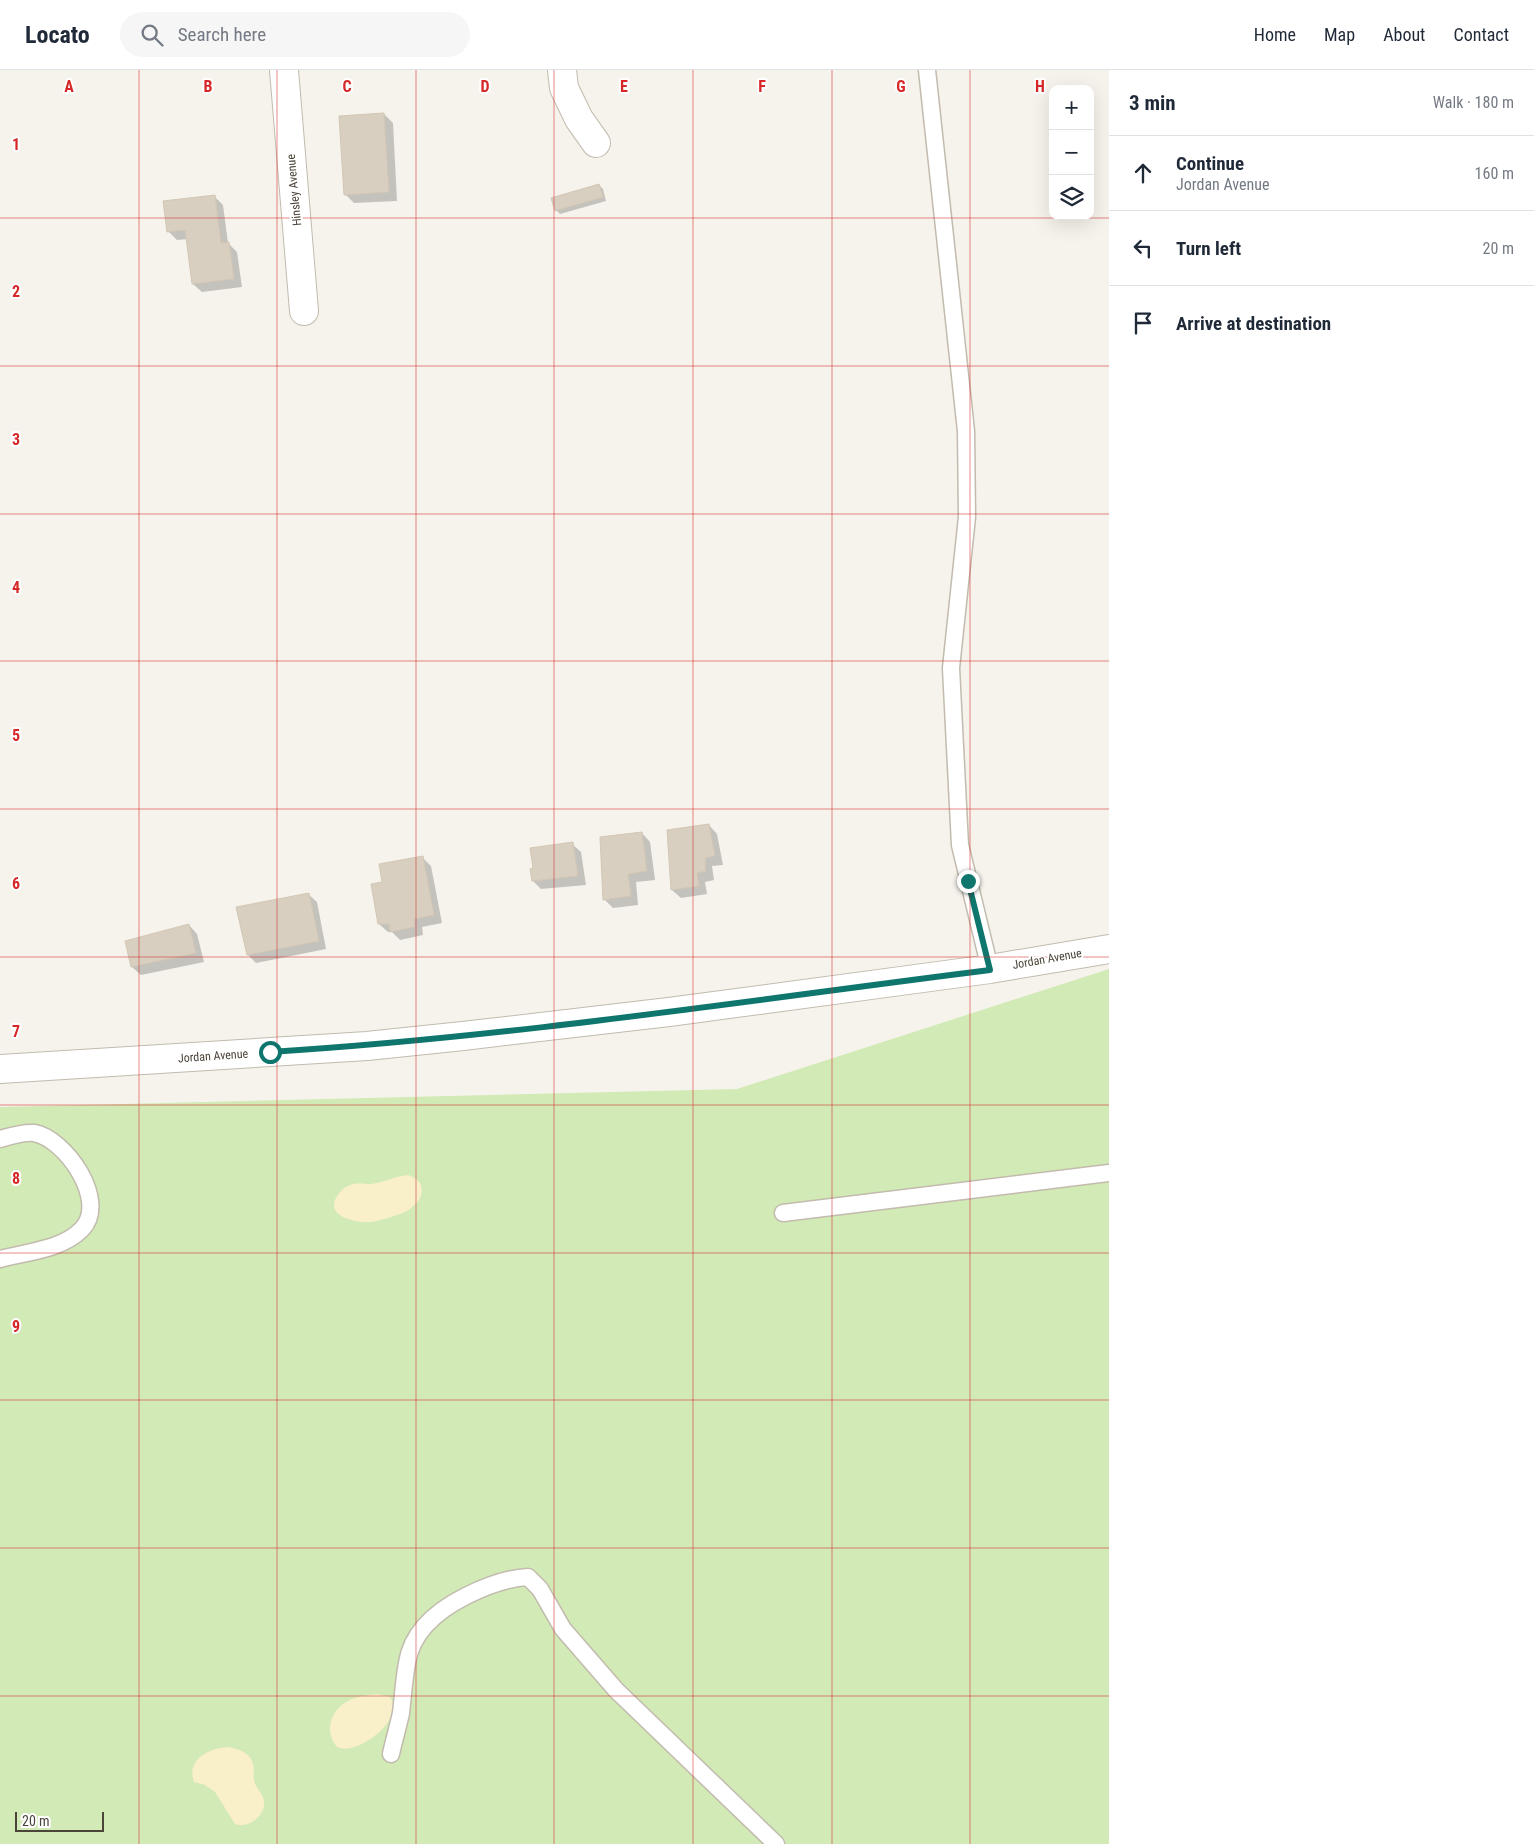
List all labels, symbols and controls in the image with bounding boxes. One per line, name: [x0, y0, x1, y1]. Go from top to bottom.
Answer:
search box: [120, 12, 470, 57]
text: Locato: [25, 21, 90, 49]
icon: search: [138, 21, 166, 49]
text: Search here: [178, 23, 266, 46]
text: Home: [1254, 24, 1296, 45]
text: Map: [1324, 24, 1355, 45]
text: About: [1383, 24, 1425, 45]
text: Contact: [1453, 24, 1509, 45]
text: A: [64, 77, 74, 96]
text: B: [204, 77, 213, 96]
text: C: [342, 77, 352, 96]
text: D: [480, 77, 490, 96]
text: E: [620, 77, 628, 96]
text: F: [758, 77, 766, 96]
text: G: [896, 77, 906, 96]
text: H: [1035, 77, 1045, 96]
map controls: [1049, 85, 1094, 220]
button: +: [1049, 85, 1094, 130]
text: 3 min: [1129, 91, 1176, 115]
text: Walk · 180 m: [1433, 93, 1514, 112]
button: −: [1049, 130, 1094, 175]
text: 1: [12, 135, 20, 154]
text: Continue: [1176, 152, 1244, 175]
street label: Hinsley Avenue: [284, 153, 304, 227]
icon: ahead: [1129, 159, 1157, 187]
text: 160 m: [1475, 164, 1514, 183]
button: layers: [1049, 175, 1094, 220]
text: Jordan Avenue: [1176, 175, 1270, 194]
icon: left: [1129, 234, 1157, 262]
text: Turn left: [1176, 237, 1241, 260]
text: 20 m: [1482, 239, 1514, 258]
text: 2: [12, 282, 20, 301]
icon: arrive: [1129, 309, 1157, 337]
text: Arrive at destination: [1176, 312, 1331, 335]
text: 3: [12, 430, 20, 449]
text: 4: [12, 578, 20, 597]
text: 5: [12, 726, 20, 745]
route end: [957, 870, 980, 893]
text: 6: [12, 874, 20, 893]
street label: Jordan Avenue: [1011, 946, 1083, 972]
text: 7: [12, 1022, 20, 1041]
route start: [259, 1041, 282, 1064]
street label: Jordan Avenue: [178, 1047, 249, 1065]
text: 8: [12, 1169, 20, 1188]
text: 9: [12, 1317, 20, 1336]
scale bar: [15, 1809, 104, 1832]
text: 20 m: [22, 1813, 50, 1829]

